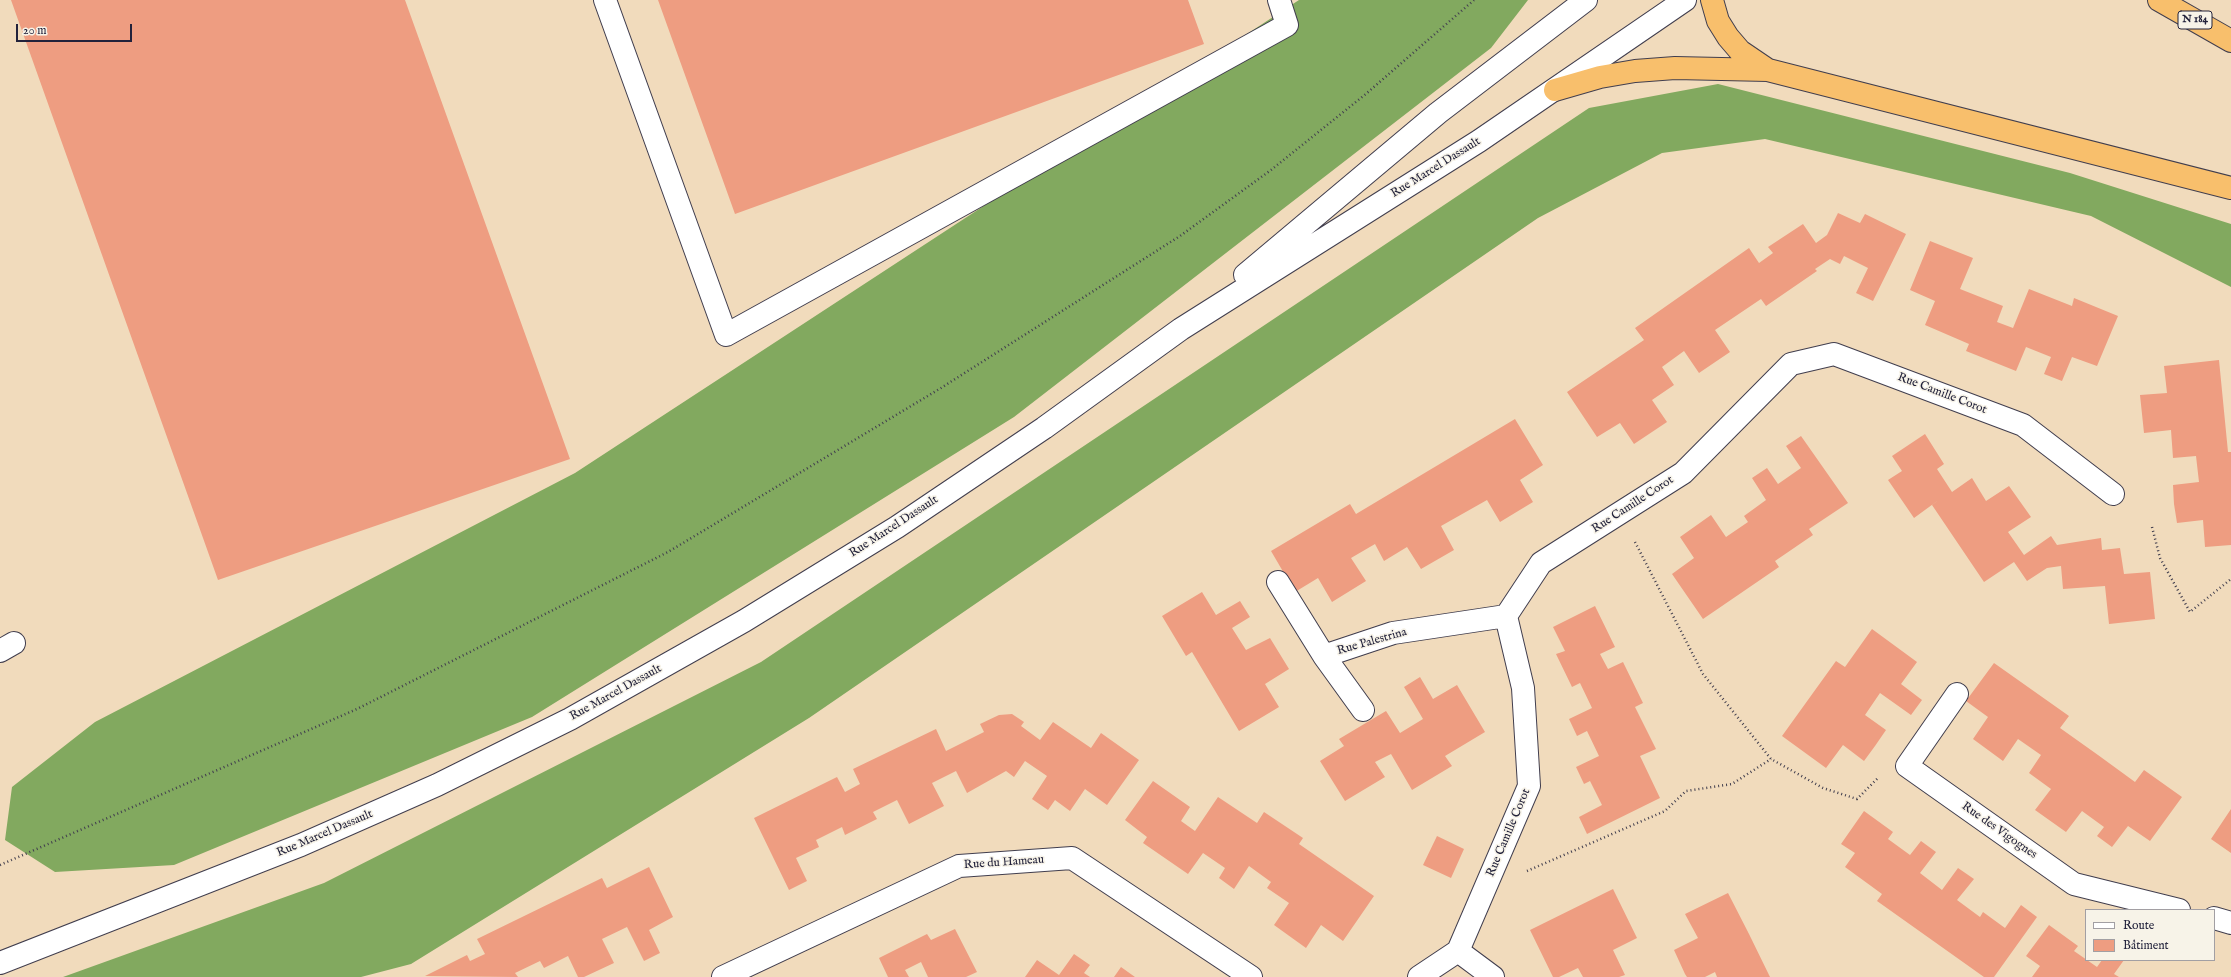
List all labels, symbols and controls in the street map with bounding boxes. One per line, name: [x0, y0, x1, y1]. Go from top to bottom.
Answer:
road number: N 184: [2178, 11, 2212, 29]
scale bar: [18, 16, 134, 42]
text: 20 m: [23, 23, 46, 38]
street label: Rue Marcel Dassault: [1389, 135, 1483, 201]
street label: Rue Camille Corot: [1895, 370, 1989, 418]
street label: Rue Camille Corot: [1590, 473, 1676, 537]
street label: Rue Marcel Dassault: [847, 493, 941, 561]
street label: Rue Palestrina: [1336, 625, 1408, 659]
street label: Rue Marcel Dassault: [567, 662, 665, 724]
street label: Rue Camille Corot: [1484, 787, 1534, 879]
street label: Rue des Vigognes: [1959, 800, 2039, 862]
street label: Rue Marcel Dassault: [275, 807, 375, 861]
street label: Rue du Hameau: [963, 853, 1045, 873]
legend: [2085, 909, 2215, 961]
text: Route: [2123, 918, 2154, 933]
text: Bâtiment: [2123, 938, 2169, 953]

